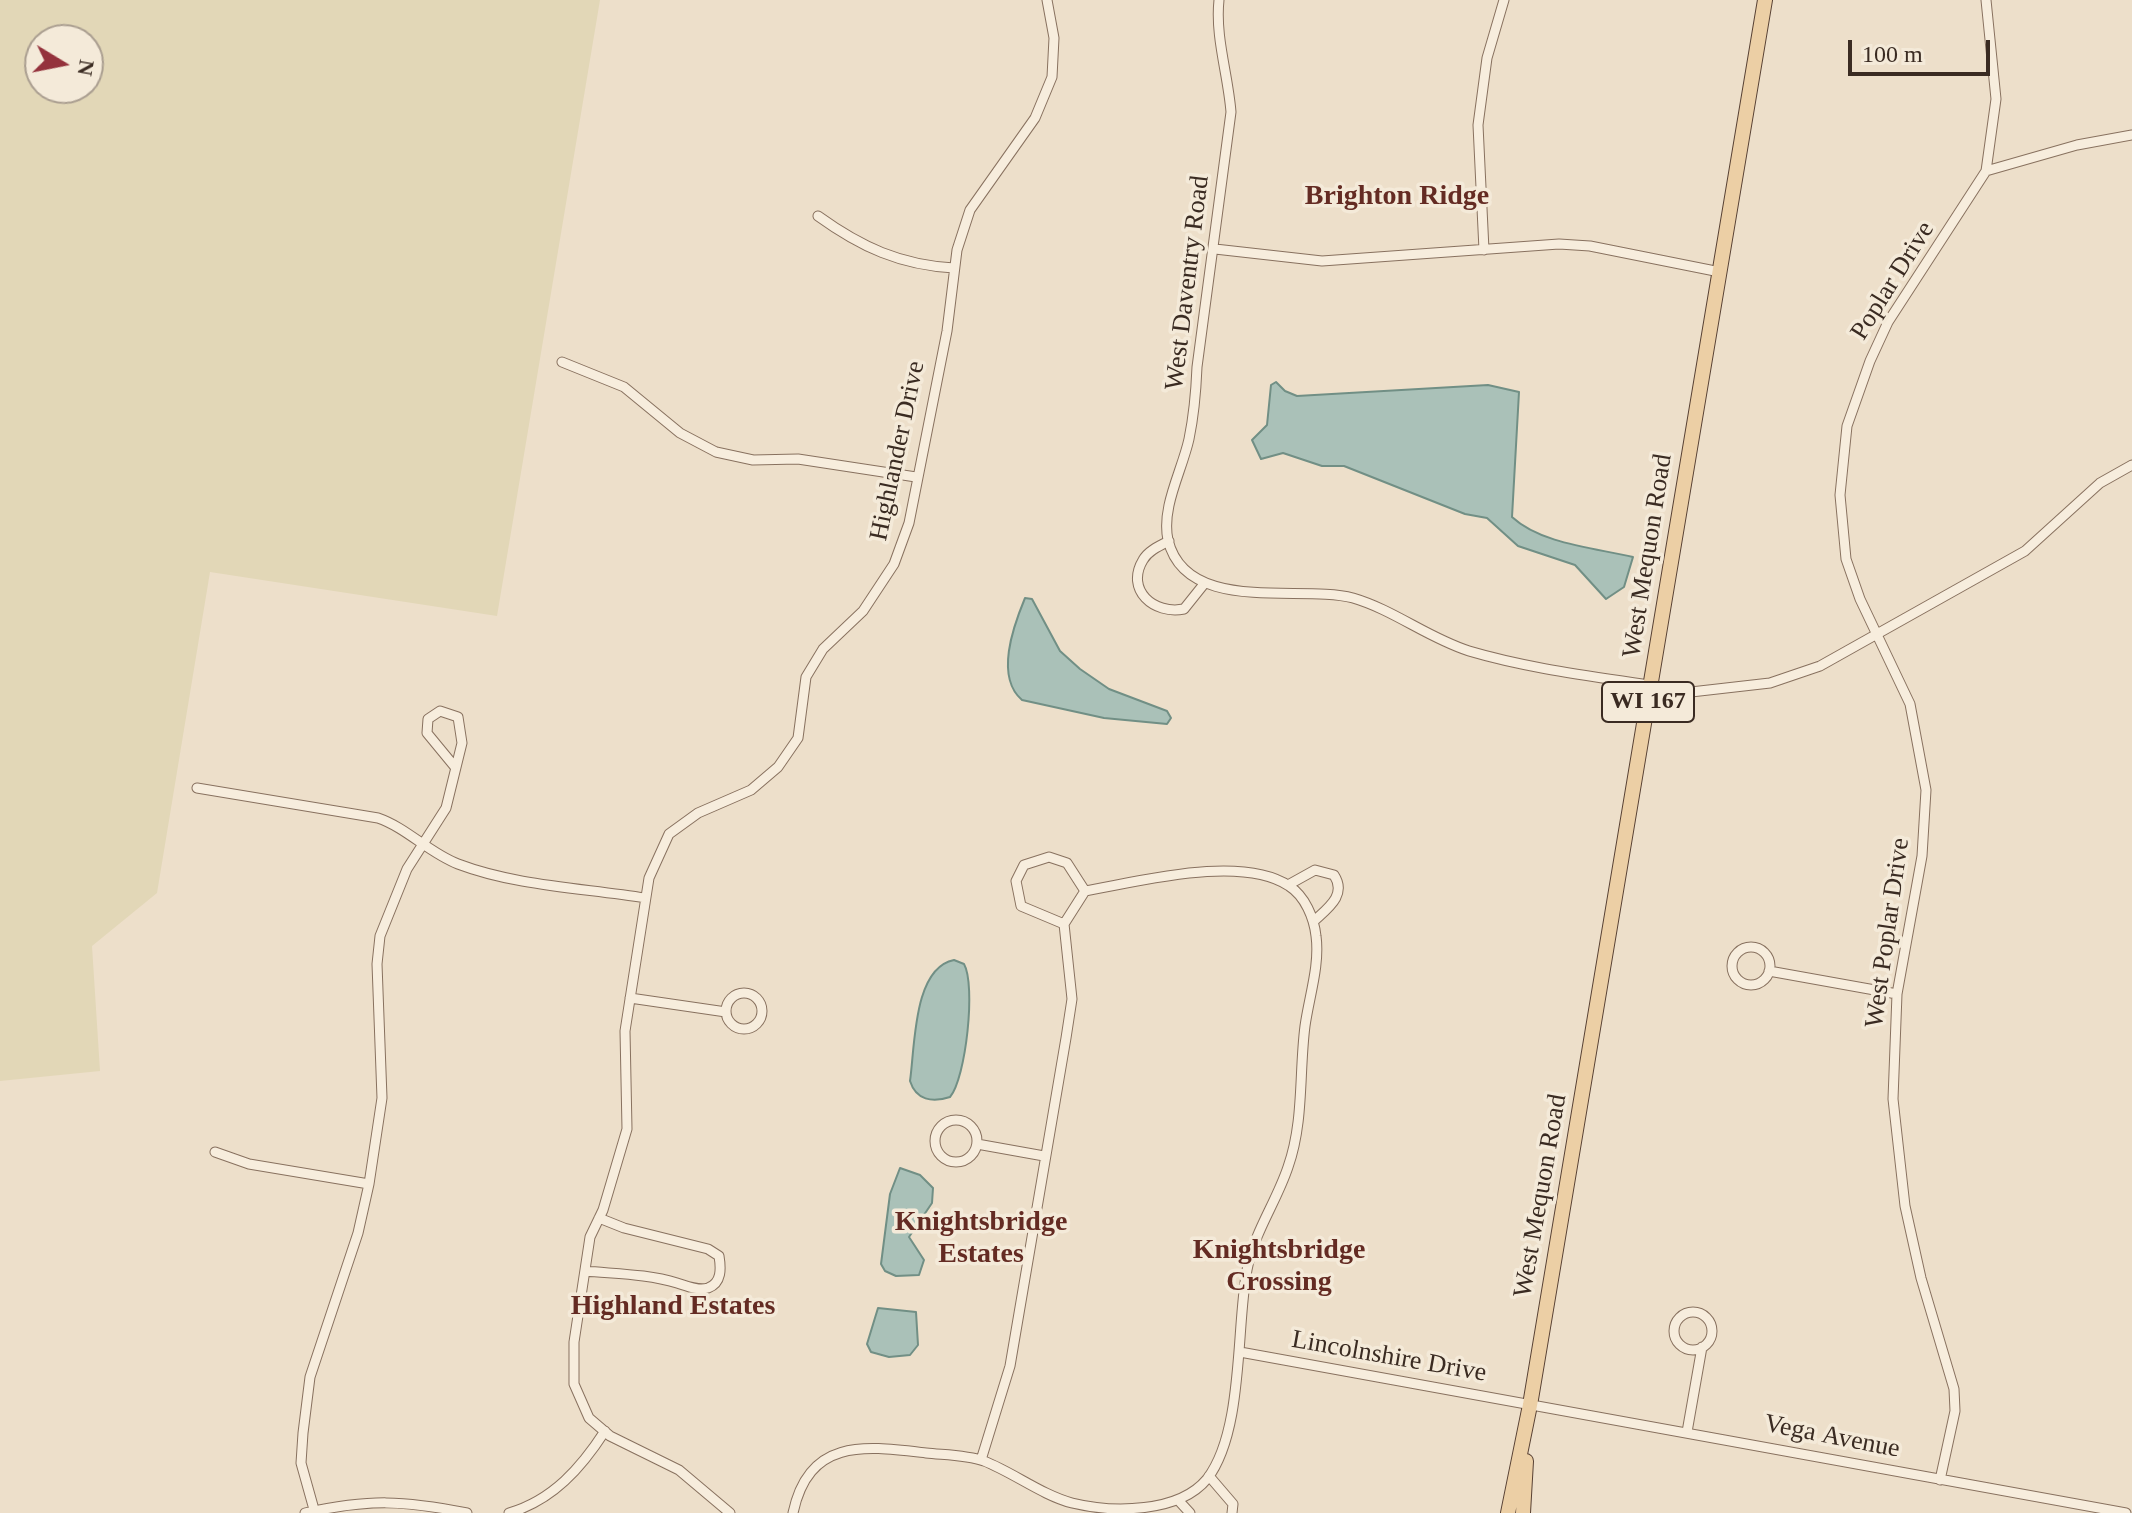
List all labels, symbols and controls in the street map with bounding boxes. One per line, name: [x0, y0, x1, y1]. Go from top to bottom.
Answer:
north arrow: [24, 24, 104, 104]
scale bar: [1852, 24, 1994, 74]
text: 100 m: [1862, 41, 1923, 67]
text: N: [72, 58, 100, 78]
street label: West Daventry Road: [1159, 174, 1217, 392]
district label: Brighton Ridge: [1305, 180, 1489, 214]
street label: Poplar Drive: [1844, 216, 1942, 346]
street label: Highlander Drive: [864, 358, 932, 544]
street label: West Mequon Road: [1616, 452, 1680, 660]
road number: WI 167: [1602, 682, 1694, 722]
street label: West Poplar Drive: [1859, 836, 1917, 1030]
street label: West Mequon Road: [1508, 1092, 1574, 1300]
district label: Knightsbridge Estates: [895, 1206, 1067, 1272]
district label: Knightsbridge Crossing: [1193, 1234, 1365, 1300]
district label: Highland Estates: [571, 1290, 775, 1324]
street label: Lincolnshire Drive: [1289, 1325, 1489, 1389]
street label: Vega Avenue: [1762, 1409, 1902, 1465]

